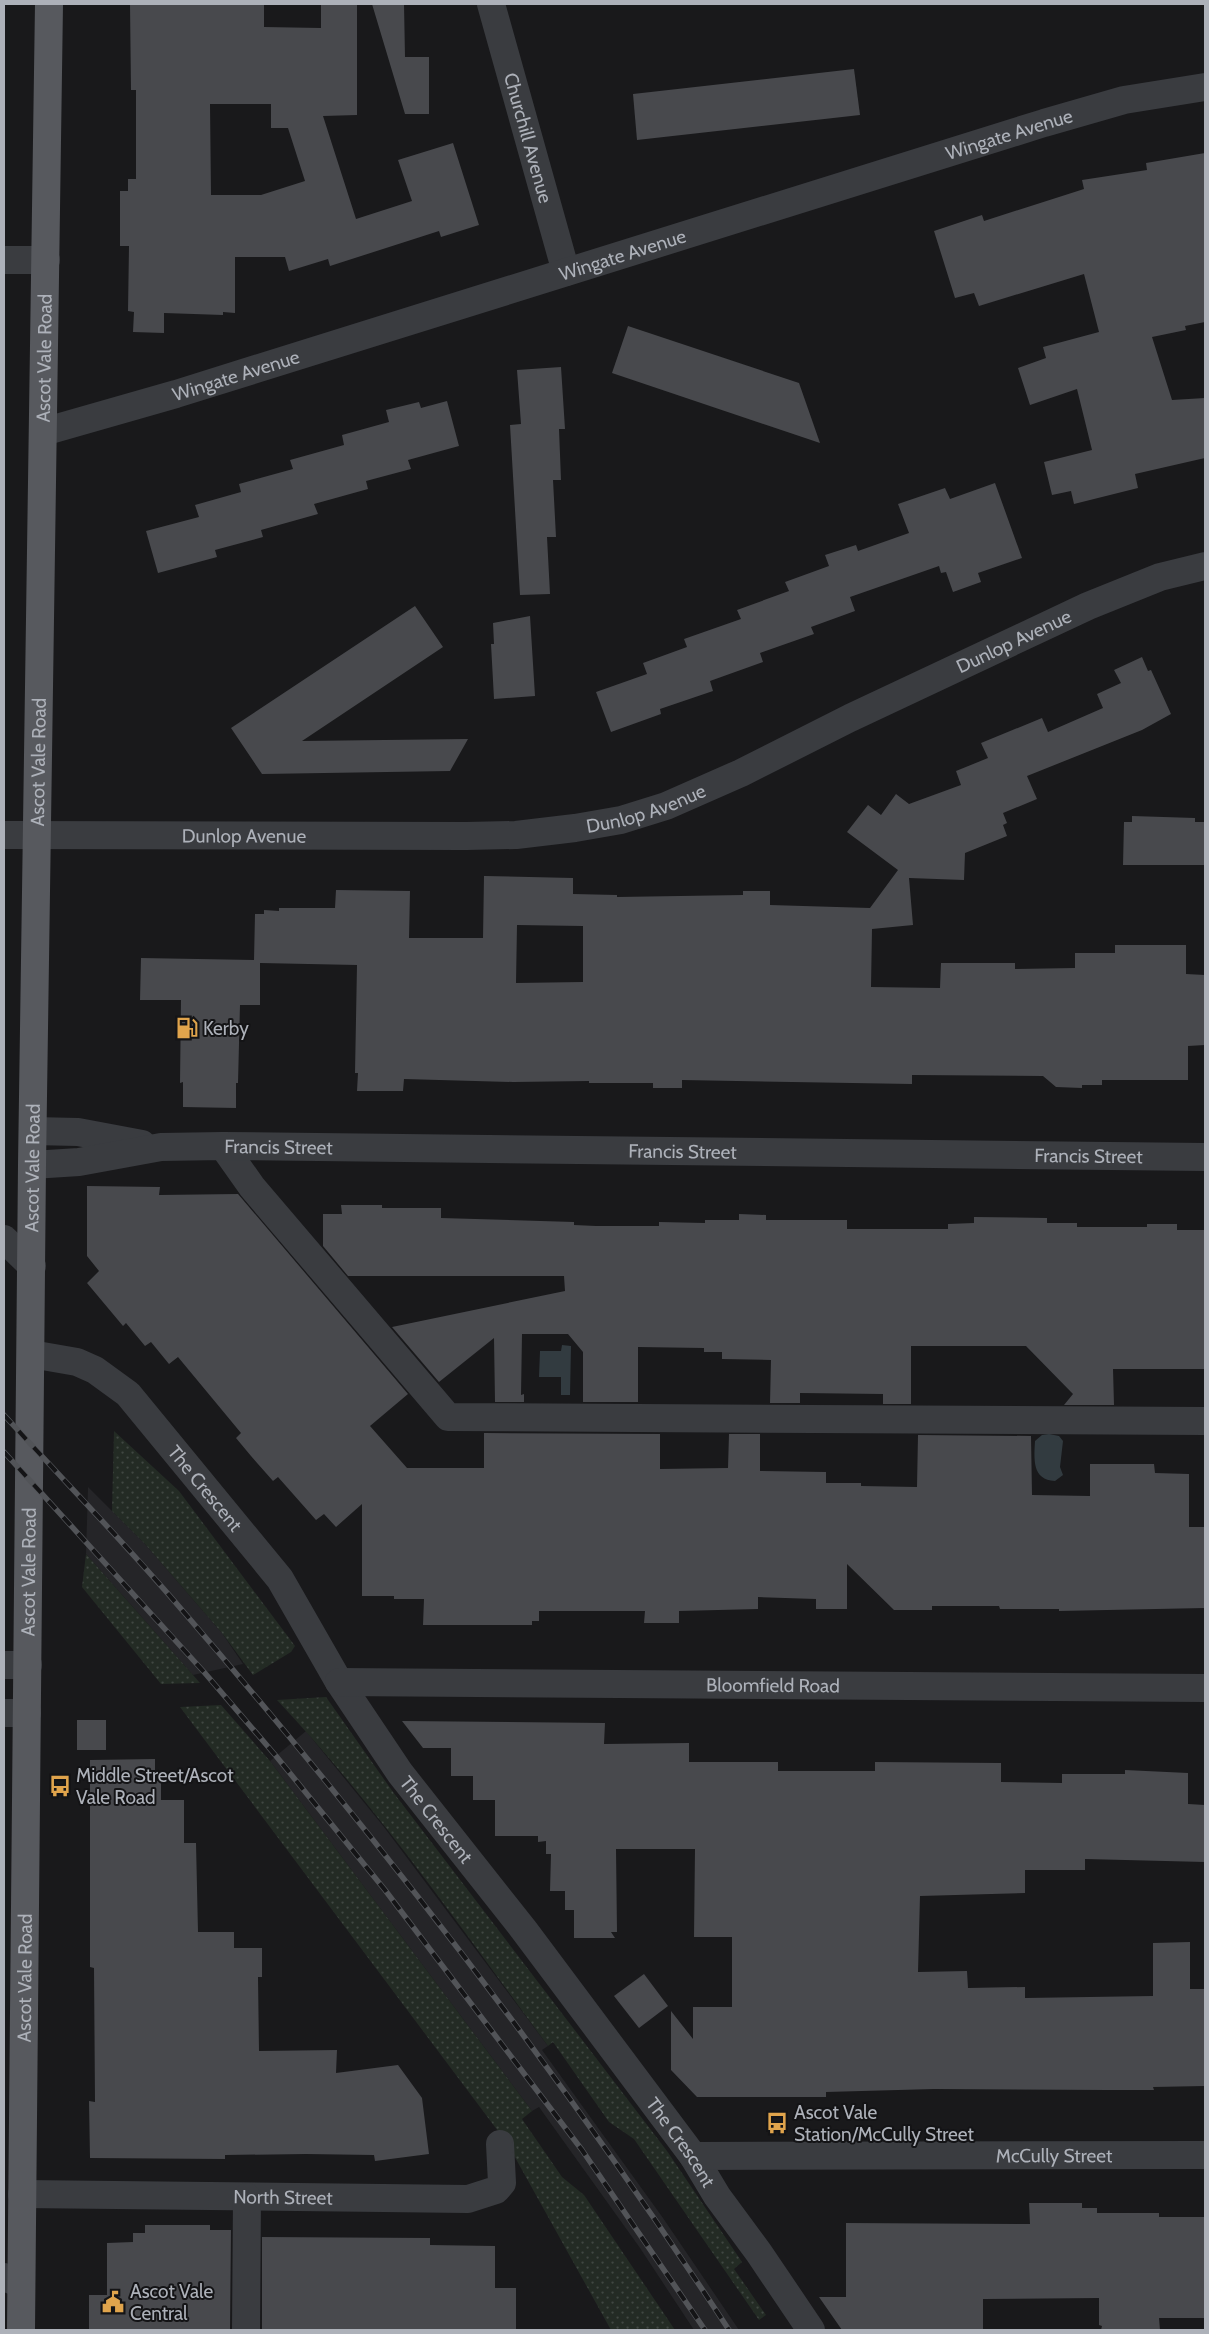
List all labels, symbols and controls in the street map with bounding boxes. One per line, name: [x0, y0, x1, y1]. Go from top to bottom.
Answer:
street label: Churchill Avenue: [499, 70, 557, 206]
street label: Wingate Avenue: [943, 104, 1076, 165]
street label: Wingate Avenue: [556, 224, 689, 286]
street label: Ascot Vale Road: [32, 294, 57, 423]
street label: Wingate Avenue: [170, 345, 302, 406]
street label: Dunlop Avenue: [953, 605, 1075, 678]
street label: Ascot Vale Road: [26, 698, 51, 827]
street label: Dunlop Avenue: [584, 779, 709, 838]
street label: Dunlop Avenue: [182, 824, 306, 848]
fuel station icon: Kerby: [174, 1015, 200, 1041]
place label: Kerby: [203, 1017, 249, 1040]
street label: Ascot Vale Road: [20, 1104, 45, 1233]
street label: Francis Street: [224, 1135, 333, 1159]
street label: Francis Street: [628, 1140, 737, 1164]
street label: Francis Street: [1034, 1144, 1143, 1168]
street label: The Crescent: [163, 1441, 247, 1537]
street label: Ascot Vale Road: [17, 1508, 41, 1637]
street label: Bloomfield Road: [706, 1674, 840, 1697]
place label: Middle Street/Ascot Vale Road: [76, 1764, 234, 1809]
street label: The Crescent: [395, 1772, 478, 1868]
bus stop icon: Middle Street/Ascot Vale Road: [47, 1773, 73, 1799]
street label: Ascot Vale Road: [13, 1914, 37, 2042]
street label: The Crescent: [641, 2093, 720, 2192]
place label: Ascot Vale Station/McCully Street: [794, 2101, 975, 2146]
bus stop icon: Ascot Vale Station/McCully Street: [764, 2110, 790, 2136]
street label: McCully Street: [996, 2144, 1113, 2167]
street label: North Street: [233, 2185, 333, 2209]
place label: Ascot Vale Central: [130, 2280, 213, 2325]
public building icon: Ascot Vale Central: [100, 2289, 126, 2315]

